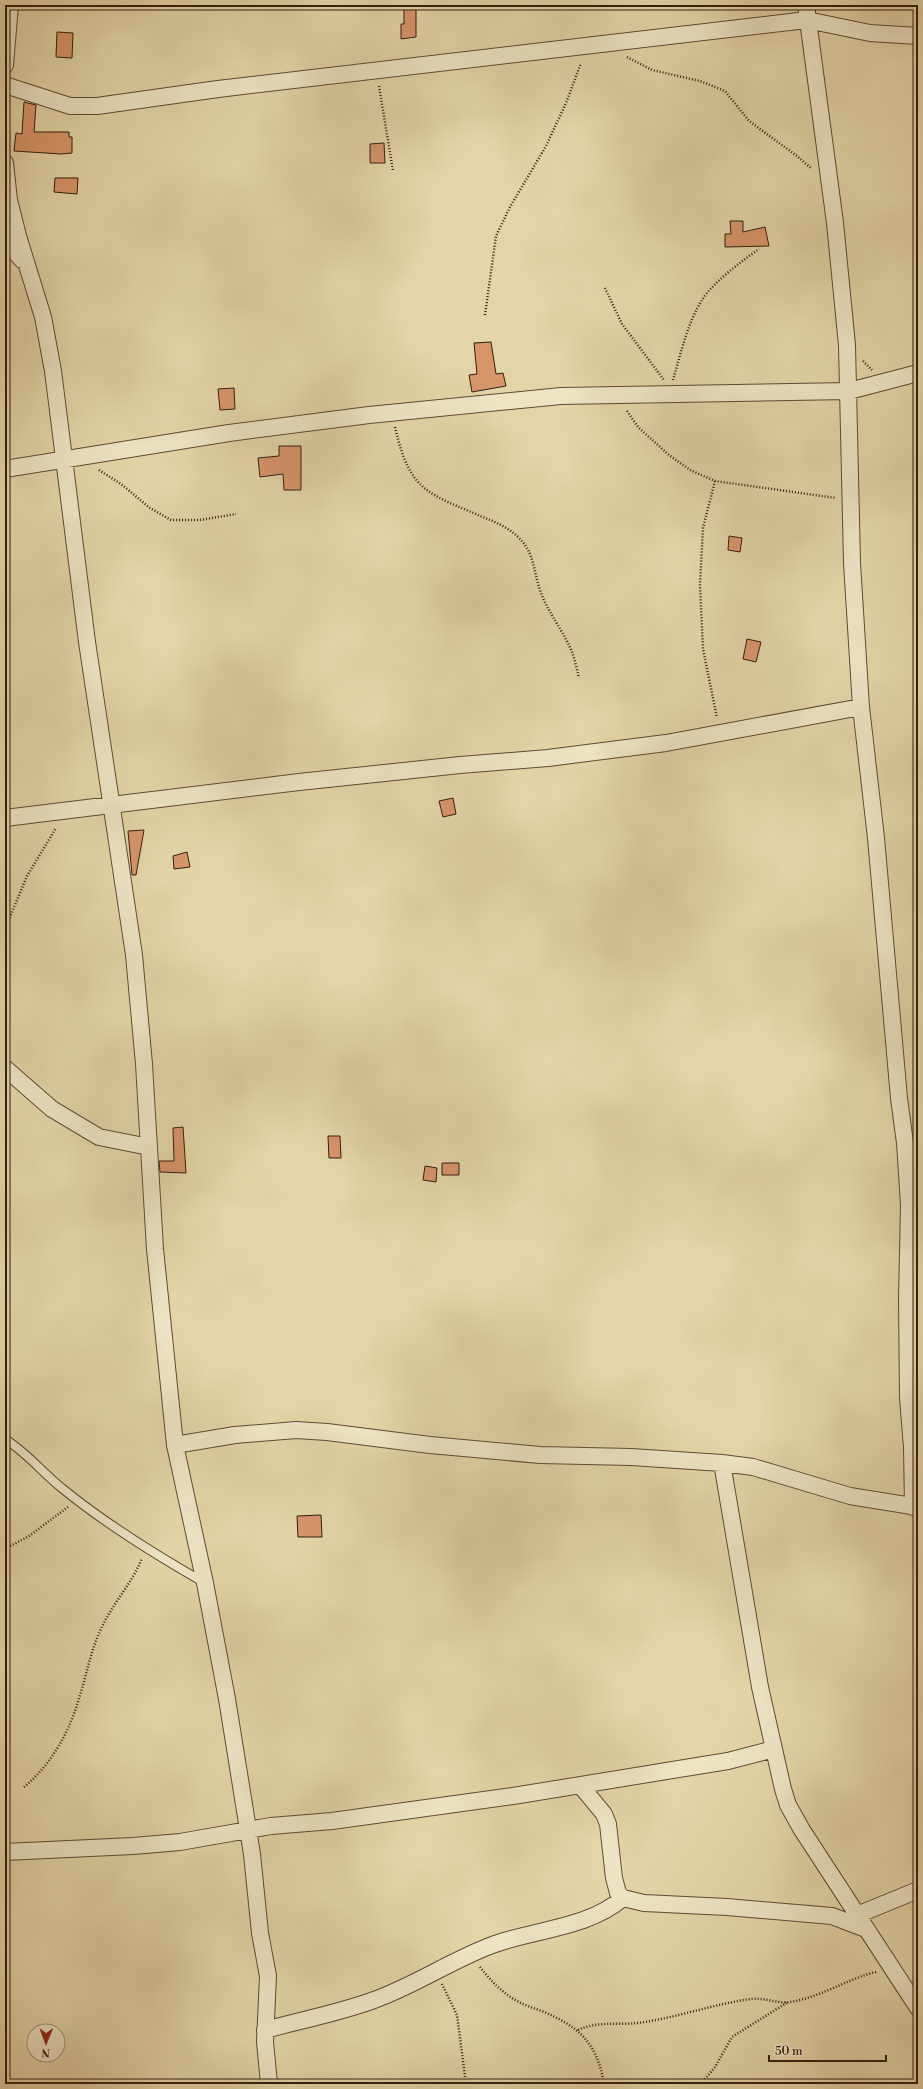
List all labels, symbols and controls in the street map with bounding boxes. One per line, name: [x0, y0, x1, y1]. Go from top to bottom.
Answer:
north arrow: [26, 2023, 66, 2063]
scale bar: [769, 2037, 886, 2063]
text: 50 m: [775, 2044, 803, 2059]
text: N: [41, 2045, 50, 2059]

